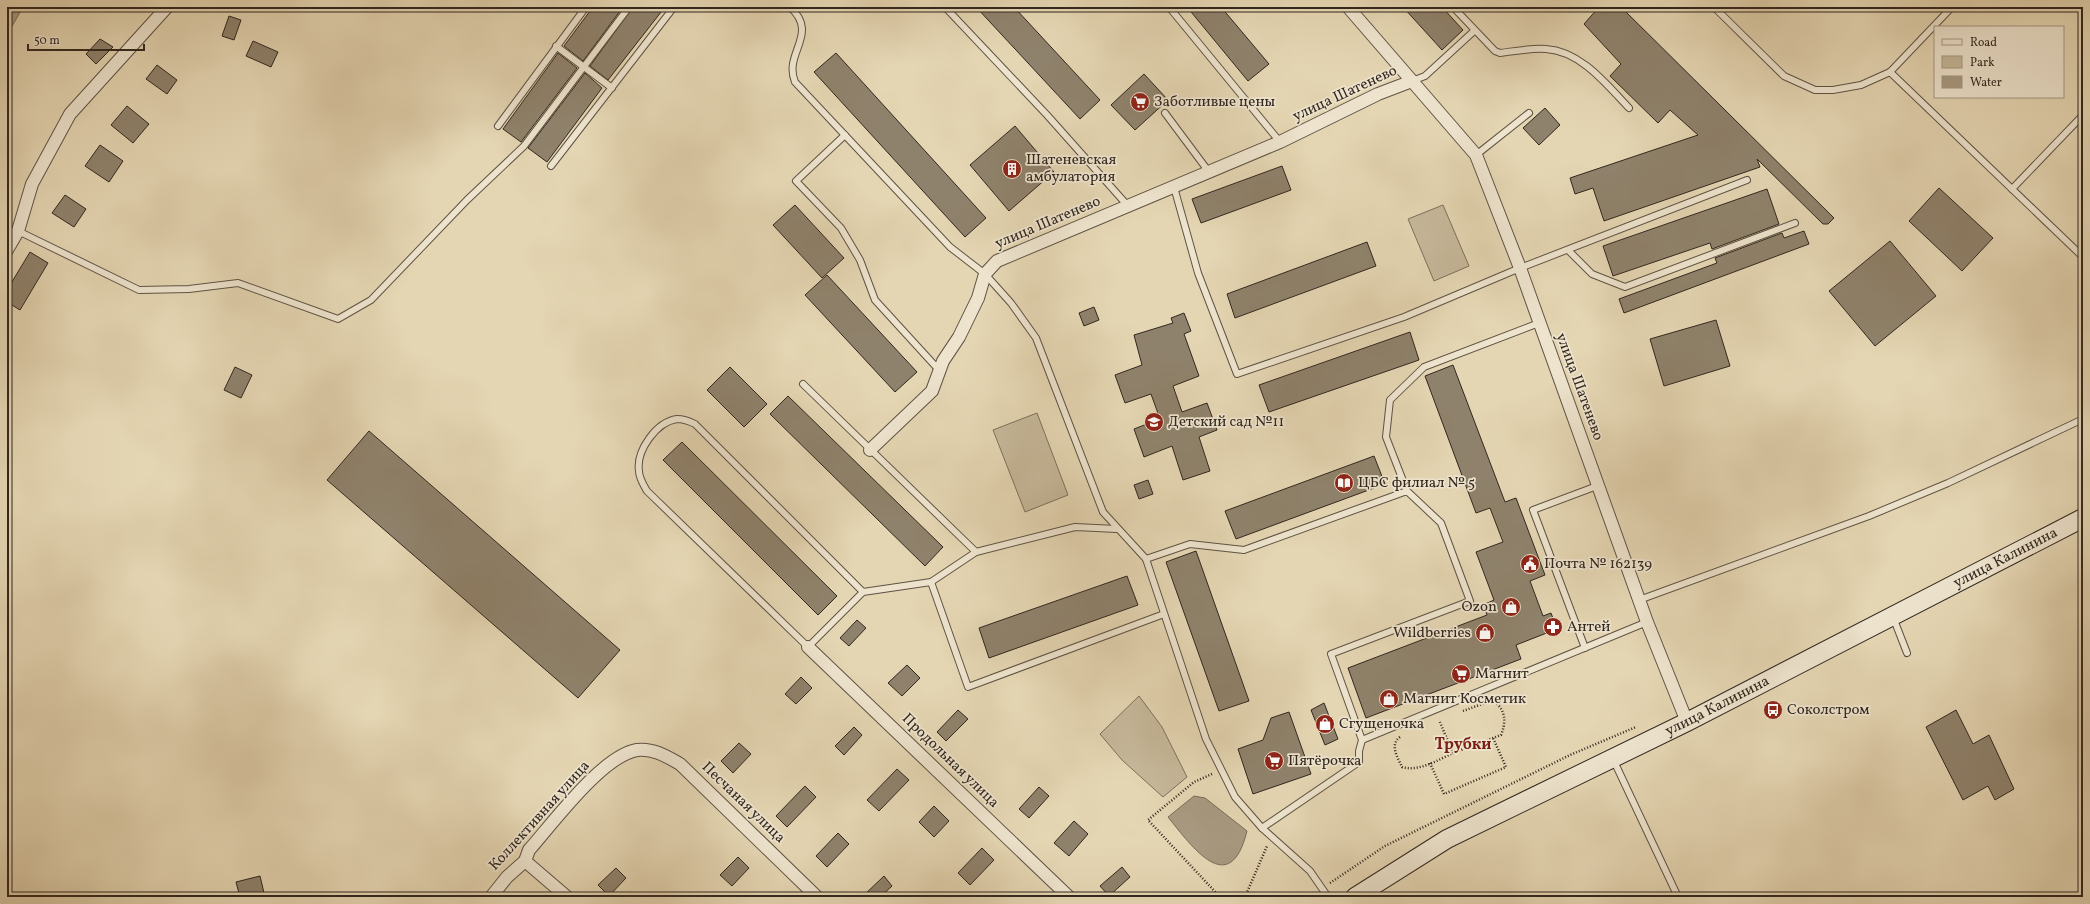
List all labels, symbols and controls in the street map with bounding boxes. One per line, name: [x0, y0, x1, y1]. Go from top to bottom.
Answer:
scale bar: [28, 26, 144, 52]
legend: [1934, 26, 2064, 98]
text: 50 m: [34, 33, 60, 49]
text: Road: [1970, 35, 1997, 51]
text: Park: [1970, 55, 1995, 71]
street label: улица Шатенево: [1289, 61, 1401, 127]
text: Water: [1970, 75, 2002, 91]
supermarket icon: Заботливые цены: [1129, 91, 1151, 113]
place label: Заботливые цены: [1154, 92, 1276, 113]
place label: Шатеневская амбулатория: [1026, 150, 1117, 188]
building icon: Шатеневская амбулатория: [1001, 158, 1023, 180]
street label: улица Шатенево: [992, 191, 1104, 255]
street label: улица Шатенево: [1550, 330, 1608, 444]
school or university icon: Детский сад №11: [1143, 411, 1165, 433]
place label: Детский сад №11: [1168, 412, 1284, 433]
library icon: ЦБС филиал № 5: [1333, 472, 1355, 494]
place label: ЦБС филиал № 5: [1358, 473, 1475, 494]
street label: улица Калинина: [1950, 522, 2061, 594]
public building icon: Почта № 162139: [1519, 553, 1541, 575]
place label: Почта № 162139: [1544, 554, 1652, 575]
shop icon: Ozon: [1500, 596, 1522, 618]
place label: Ozon: [1462, 597, 1497, 618]
pharmacy icon: Антей: [1542, 616, 1564, 638]
place label: Антей: [1567, 617, 1610, 638]
shop icon: Wildberries: [1474, 622, 1496, 644]
place label: Wildberries: [1393, 623, 1471, 644]
supermarket icon: Магнит: [1450, 663, 1472, 685]
place label: Магнит: [1475, 664, 1529, 685]
street label: улица Калинина: [1662, 671, 1773, 742]
shop icon: Магнит Косметик: [1378, 688, 1400, 710]
place label: Магнит Косметик: [1403, 689, 1526, 710]
bus stop icon: Соколстром: [1762, 699, 1784, 721]
place label: Соколстром: [1787, 700, 1870, 721]
street label: Продольная улица: [897, 709, 1003, 813]
shop icon: Сгущеночка: [1314, 713, 1336, 735]
place label: Сгущеночка: [1339, 714, 1424, 735]
district label: Трубки: [1434, 734, 1492, 756]
supermarket icon: Пятёрочка: [1263, 750, 1285, 772]
place label: Пятёрочка: [1288, 751, 1362, 772]
street label: Коллективная улица: [485, 756, 595, 876]
street label: Песчаная улица: [696, 757, 790, 849]

